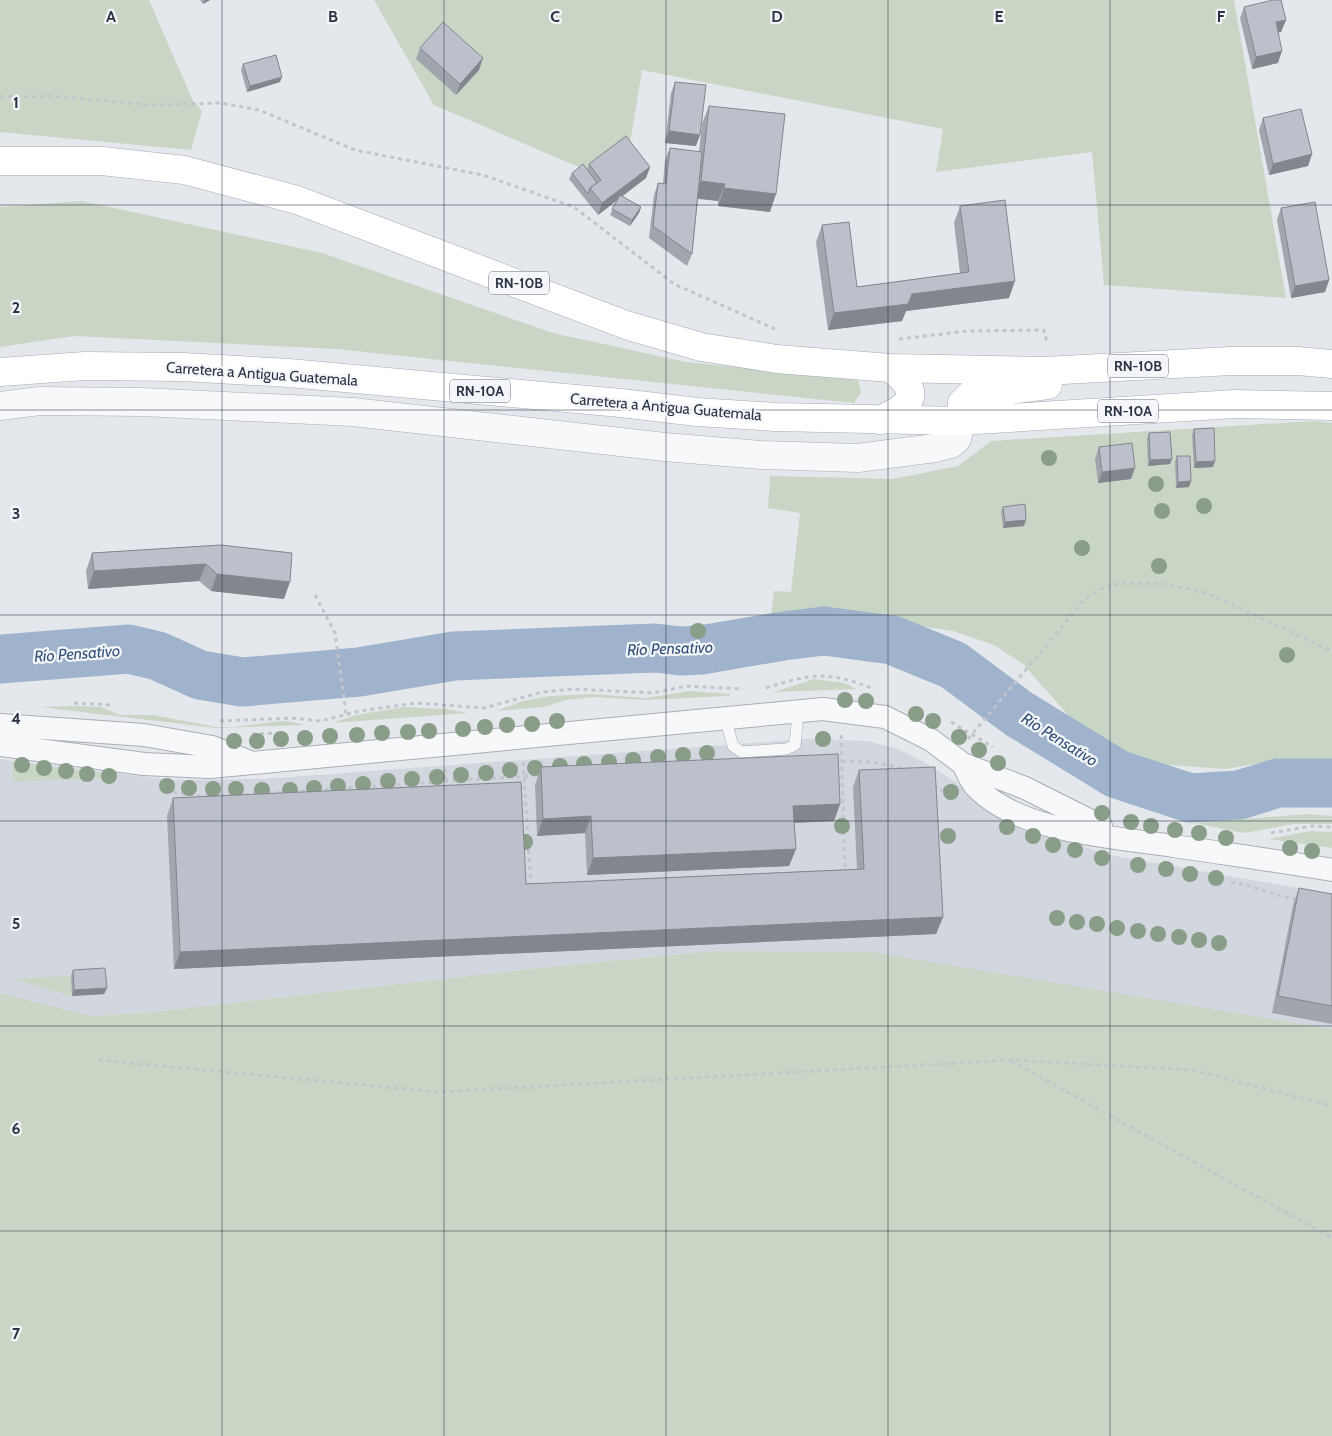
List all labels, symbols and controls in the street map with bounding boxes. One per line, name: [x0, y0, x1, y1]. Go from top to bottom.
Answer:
text: A: [106, 7, 116, 26]
text: B: [328, 7, 338, 26]
text: C: [550, 7, 560, 26]
text: D: [771, 7, 783, 26]
text: E: [994, 7, 1004, 26]
text: F: [1217, 7, 1226, 26]
text: 1: [13, 93, 19, 112]
road number: RN-10B: [489, 272, 549, 294]
text: 2: [12, 298, 20, 317]
road number: RN-10B: [1108, 354, 1168, 378]
street label: Carretera a Antigua Guatemala: [166, 358, 359, 390]
road number: RN-10A: [450, 380, 510, 402]
street label: Carretera a Antigua Guatemala: [569, 390, 763, 424]
road number: RN-10A: [1098, 400, 1158, 422]
text: 3: [12, 504, 20, 523]
water label: Río Pensativo: [627, 638, 713, 659]
water label: Río Pensativo: [33, 641, 121, 666]
text: 4: [11, 709, 21, 728]
water label: Río Pensativo: [1018, 709, 1101, 770]
text: 5: [12, 914, 20, 933]
text: 6: [12, 1119, 21, 1138]
text: 7: [12, 1324, 21, 1343]

